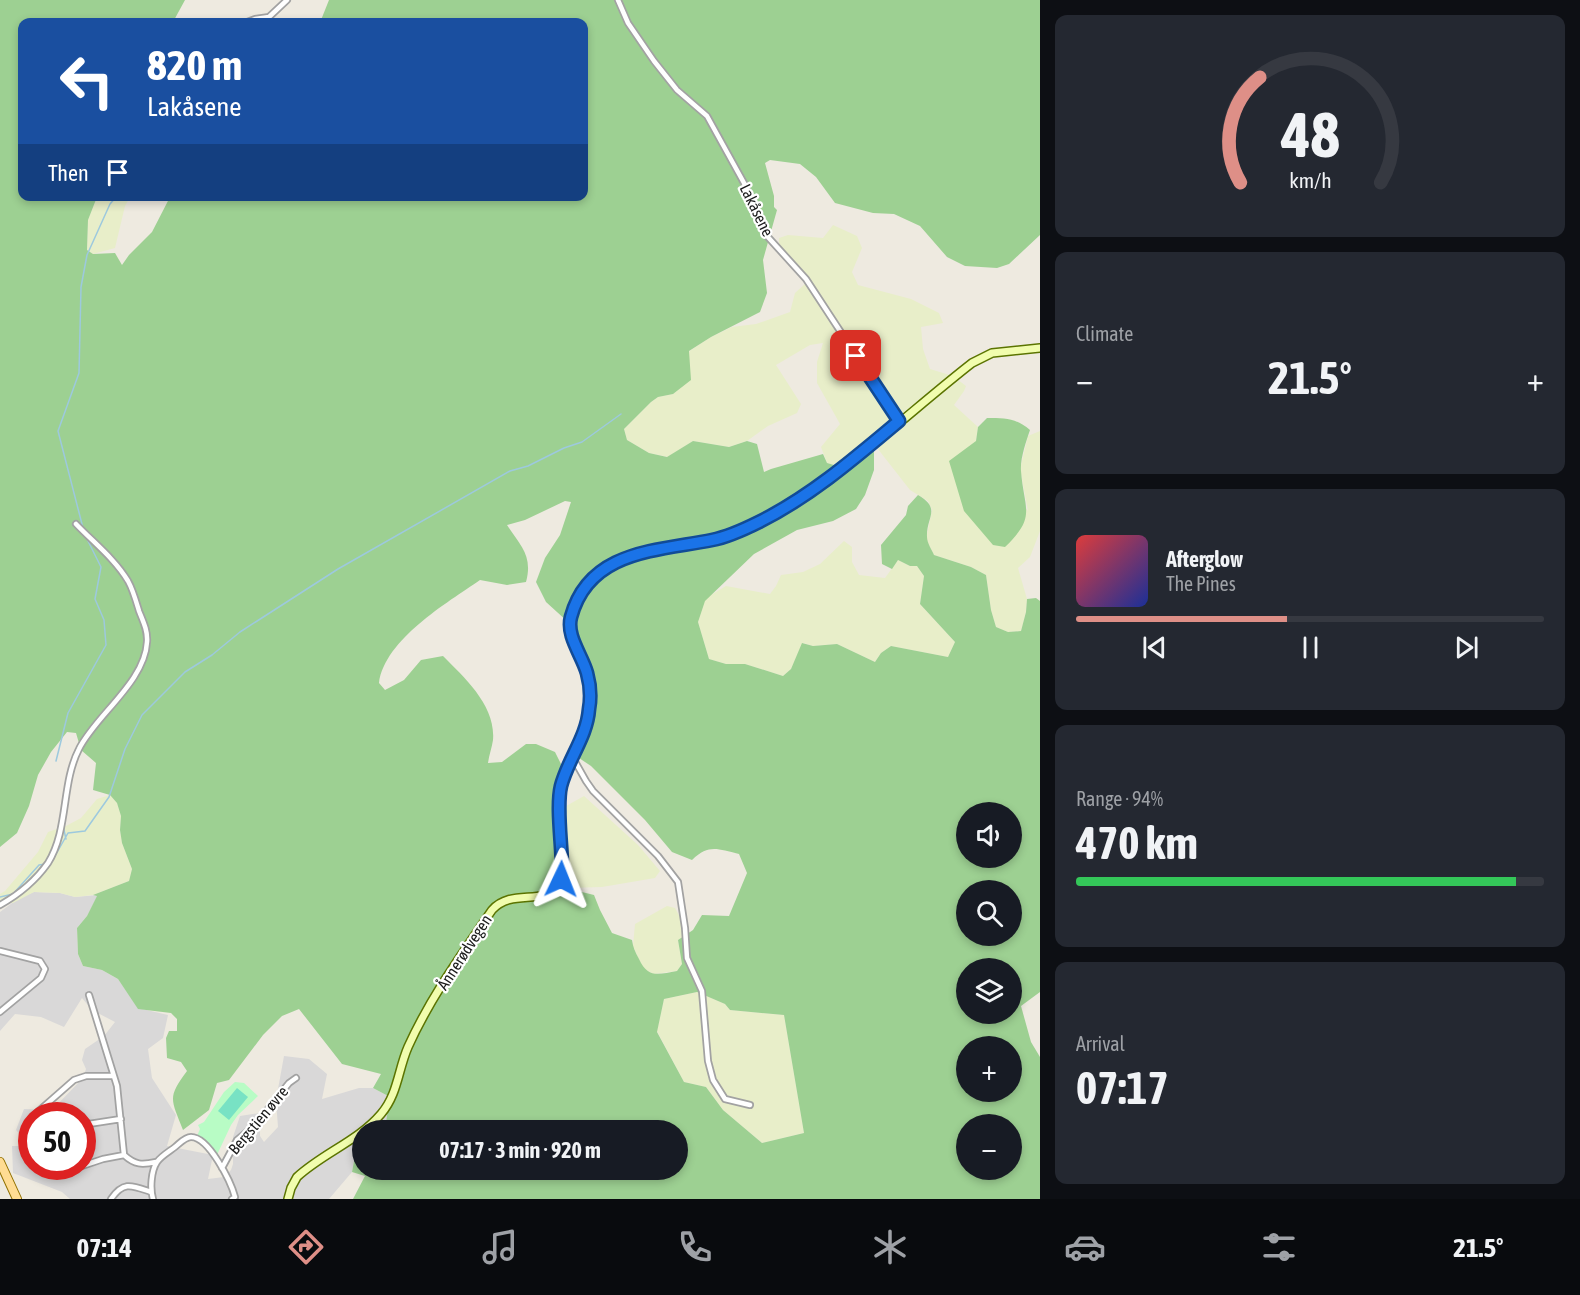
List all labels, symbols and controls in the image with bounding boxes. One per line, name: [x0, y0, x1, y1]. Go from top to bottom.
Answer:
text: 820 m: [147, 41, 242, 89]
icon: left: [48, 42, 126, 120]
text: Lakåsene: [147, 91, 242, 122]
text: 48: [1280, 99, 1339, 170]
icon: arrive: [101, 156, 134, 189]
text: Then: [48, 160, 89, 186]
text: km/h: [1289, 168, 1331, 193]
street label: Lakåsene: [737, 181, 777, 239]
text: Climate: [1076, 322, 1133, 345]
pin: [830, 330, 881, 381]
icon: arrive: [839, 339, 872, 372]
text: 21.5°: [1268, 352, 1352, 404]
text: −: [1076, 360, 1093, 398]
text: +: [1527, 360, 1544, 398]
text: Afterglow: [1166, 546, 1243, 572]
text: The Pines: [1166, 572, 1236, 595]
icon: previous: [1138, 631, 1171, 664]
icon: pause: [1294, 631, 1327, 664]
icon: next: [1450, 631, 1483, 664]
text: Range · 94%: [1076, 787, 1163, 810]
map controls: [956, 802, 1022, 1180]
button: sound: [956, 802, 1022, 868]
text: 470 km: [1076, 817, 1198, 869]
position arrow: [529, 847, 593, 911]
button: search: [956, 880, 1022, 946]
street label: Ånnerødvegen: [432, 911, 496, 993]
button: layers: [956, 958, 1022, 1024]
text: Arrival: [1076, 1032, 1125, 1055]
button: +: [956, 1036, 1022, 1102]
text: 07:17: [1076, 1062, 1169, 1114]
street label: Bergstien øvre: [224, 1082, 292, 1158]
speed limit sign: 50: [18, 1102, 96, 1180]
button: −: [956, 1114, 1022, 1180]
text: 07:17 · 3 min · 920 m: [439, 1137, 601, 1163]
icon: directions: [285, 1226, 327, 1268]
icon: music: [479, 1226, 521, 1268]
icon: phone: [674, 1226, 716, 1268]
icon: climate: [869, 1226, 911, 1268]
icon: car: [1064, 1226, 1106, 1268]
icon: filters: [1258, 1226, 1300, 1268]
text: 07:14: [76, 1232, 132, 1263]
text: 21.5°: [1453, 1232, 1504, 1263]

